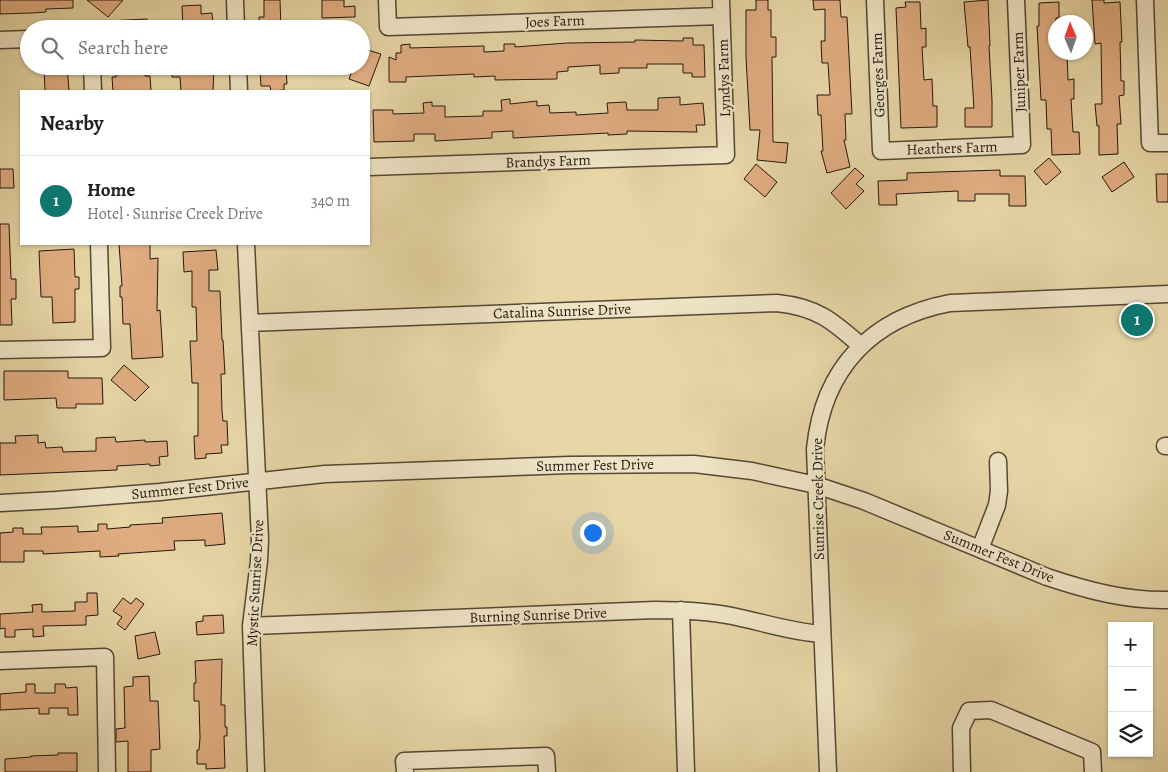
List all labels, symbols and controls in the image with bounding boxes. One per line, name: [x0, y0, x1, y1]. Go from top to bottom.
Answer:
street label: Joes Farm: [525, 10, 586, 32]
north arrow: [1048, 15, 1093, 60]
search box: [20, 20, 370, 75]
street label: Juniper Farm: [1008, 31, 1030, 113]
street label: Georges Farm: [867, 32, 889, 118]
icon: search: [38, 34, 66, 62]
text: Search here: [78, 35, 168, 61]
street label: Lyndys Farm: [713, 38, 735, 117]
text: Nearby: [40, 109, 103, 137]
street label: Heathers Farm: [906, 136, 999, 160]
street label: Brandys Farm: [505, 149, 592, 172]
text: Home: [87, 177, 135, 203]
text: 1: [53, 190, 59, 212]
text: 340 m: [311, 190, 350, 212]
text: Hotel · Sunrise Creek Drive: [87, 203, 263, 225]
street label: Catalina Sunrise Drive: [493, 299, 632, 323]
pin: 1: [1121, 301, 1153, 339]
street label: Sunrise Creek Drive: [807, 437, 829, 560]
street label: Summer Fest Drive: [536, 454, 654, 476]
street label: Summer Fest Drive: [130, 472, 250, 504]
street label: Mystic Sunrise Drive: [242, 519, 268, 647]
your location: [580, 520, 606, 546]
street label: Summer Fest Drive: [941, 525, 1058, 587]
street label: Burning Sunrise Drive: [469, 603, 607, 627]
map controls: [1108, 622, 1153, 757]
button: +: [1108, 622, 1153, 667]
button: −: [1108, 667, 1153, 712]
button: layers: [1108, 712, 1153, 757]

